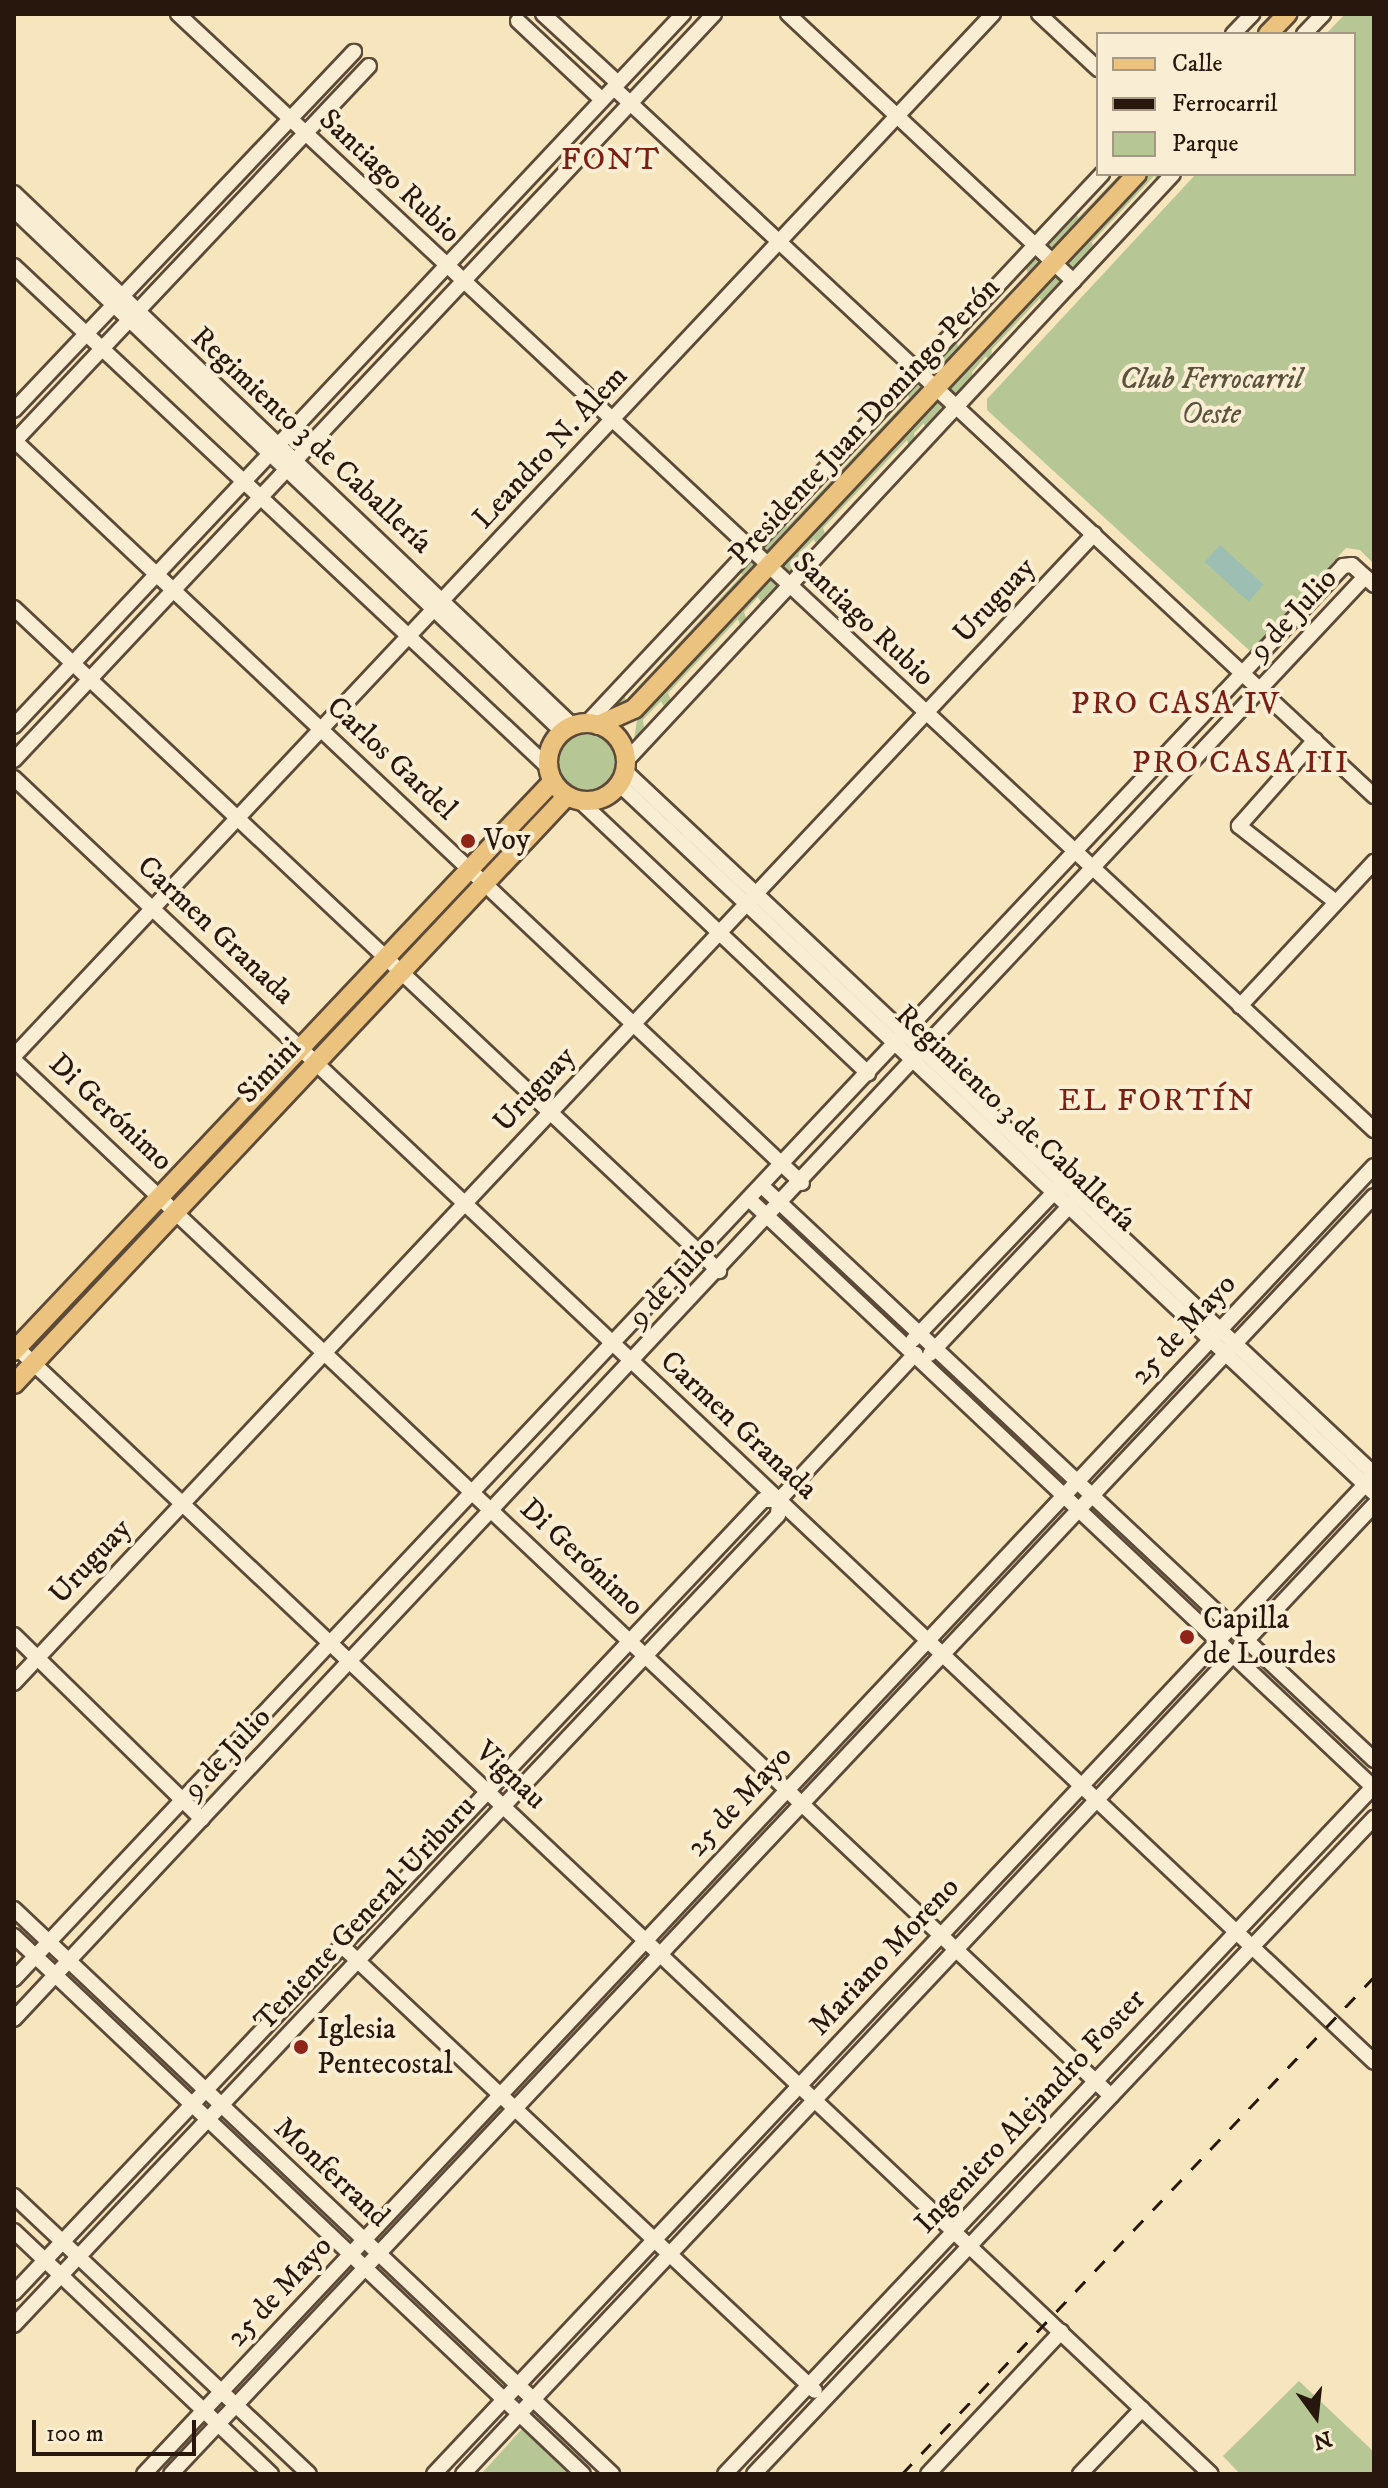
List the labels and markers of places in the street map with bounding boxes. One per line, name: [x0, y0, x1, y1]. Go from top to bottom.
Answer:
place label: Voy: [484, 823, 530, 859]
marker: Voy: [459, 832, 477, 850]
place label: Capilla de Lourdes: [1203, 1602, 1336, 1672]
marker: Capilla de Lourdes: [1178, 1628, 1196, 1646]
place label: Iglesia Pentecostal: [317, 2012, 453, 2082]
marker: Iglesia Pentecostal: [292, 2038, 310, 2056]

